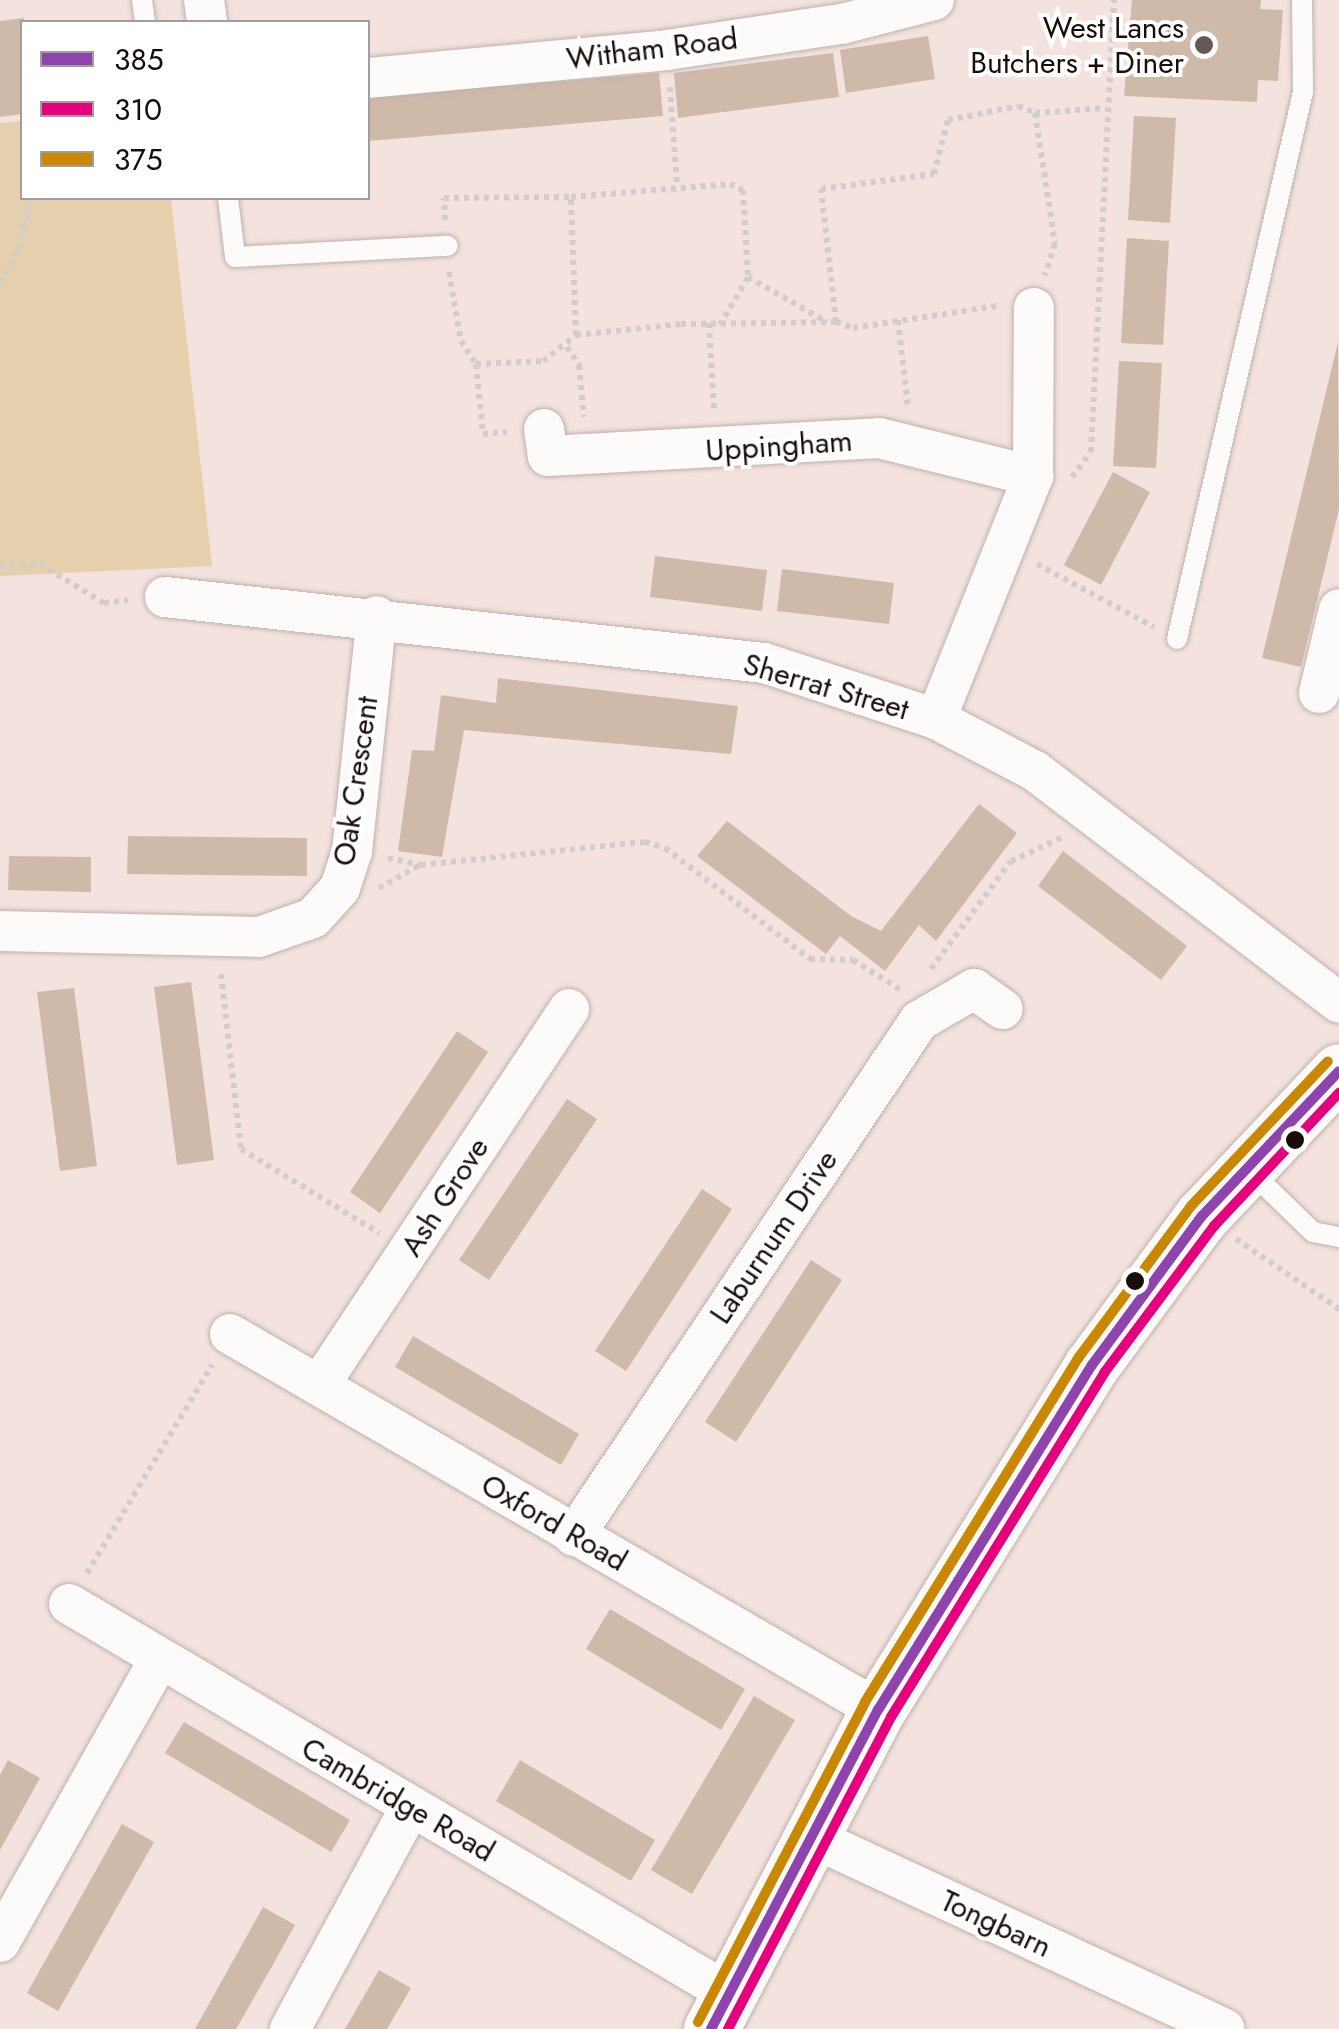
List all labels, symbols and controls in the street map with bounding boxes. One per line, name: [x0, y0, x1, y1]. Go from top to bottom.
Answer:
place label: West Lancs Butchers + Diner: [970, 10, 1184, 80]
legend: [20, 20, 370, 200]
street label: Witham Road: [564, 21, 740, 77]
marker: West Lancs Butchers + Diner: [1193, 34, 1215, 56]
text: 385: [114, 38, 164, 81]
text: 310: [114, 88, 162, 131]
text: 375: [114, 138, 163, 181]
street label: Uppingham: [704, 423, 854, 469]
street label: Sherrat Street: [739, 646, 913, 728]
street label: Oak Crescent: [326, 694, 386, 868]
unlabelled marker: [1285, 1130, 1305, 1150]
street label: Ash Grove: [393, 1131, 497, 1263]
street label: Laburnum Drive: [703, 1143, 845, 1331]
unlabelled marker: [1125, 1271, 1145, 1291]
street label: Oxford Road: [475, 1467, 633, 1579]
street label: Cambridge Road: [295, 1730, 501, 1870]
street label: Tongbarn: [935, 1883, 1057, 1965]

